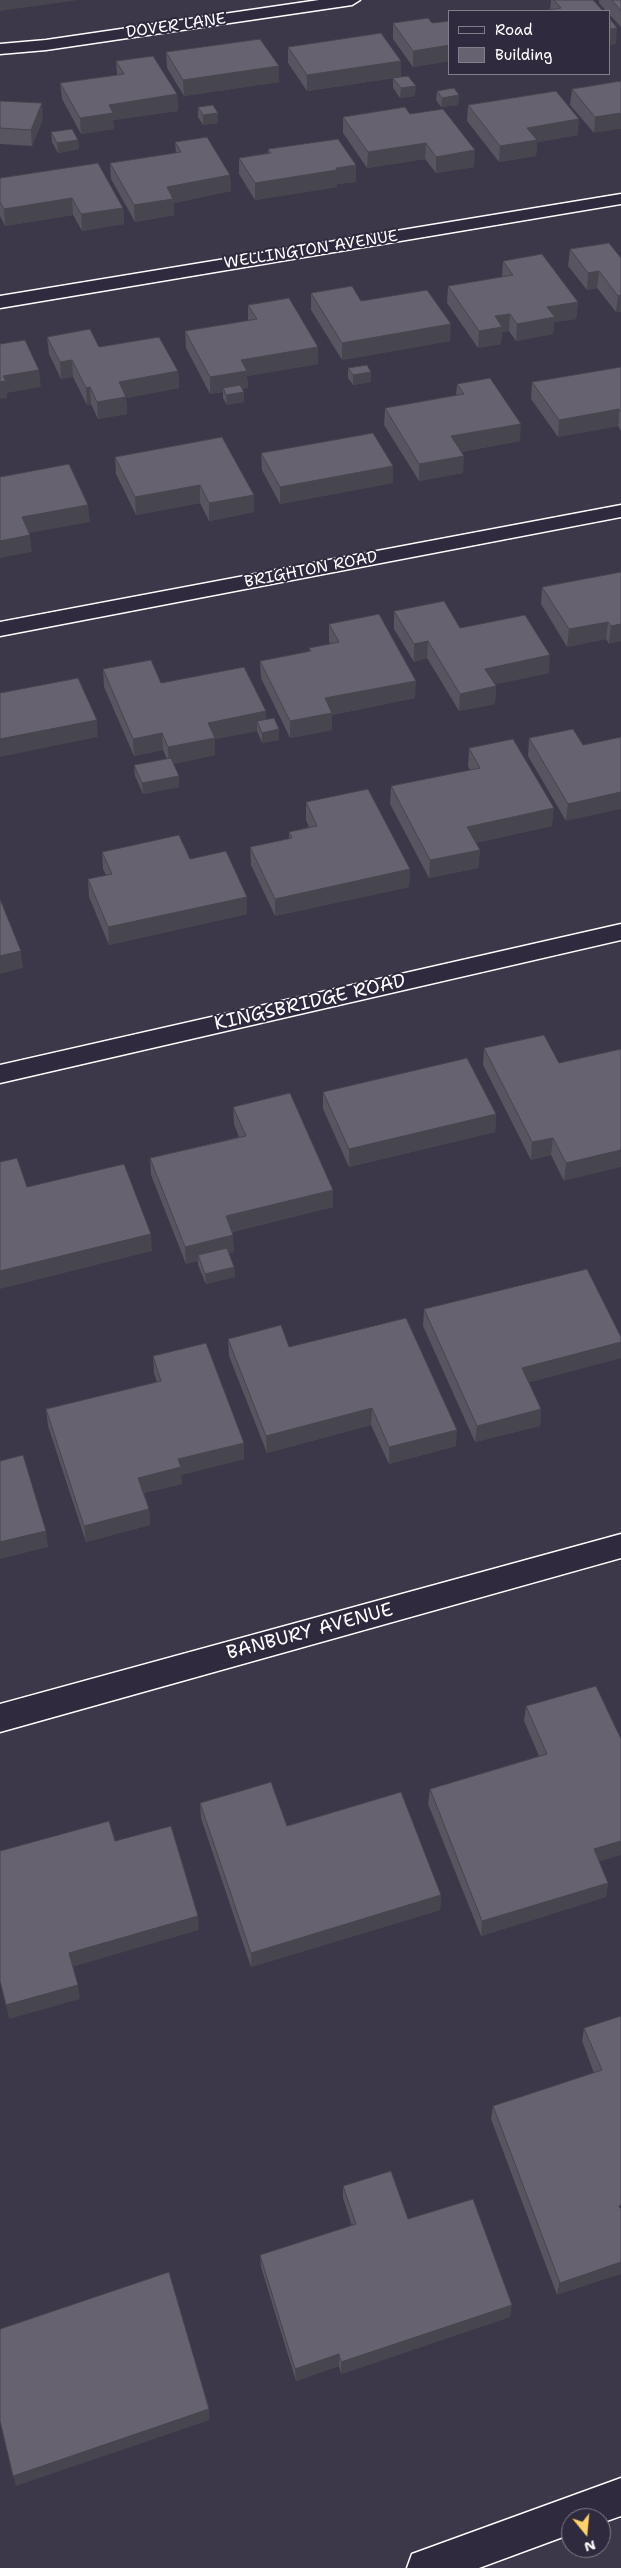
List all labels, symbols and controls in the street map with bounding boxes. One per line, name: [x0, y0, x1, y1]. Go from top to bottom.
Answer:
street label: DOVER LANE: [125, 9, 227, 43]
legend: [448, 10, 611, 75]
text: Road: [495, 20, 533, 40]
text: Building: [495, 45, 552, 65]
street label: WELLINGTON AVENUE: [223, 227, 399, 273]
street label: BRIGHTON ROAD: [243, 548, 379, 592]
street label: KINGSBRIDGE ROAD: [212, 970, 408, 1036]
street label: BANBURY AVENUE: [224, 1599, 396, 1665]
north arrow: [561, 2508, 611, 2558]
text: N: [582, 2536, 598, 2557]

